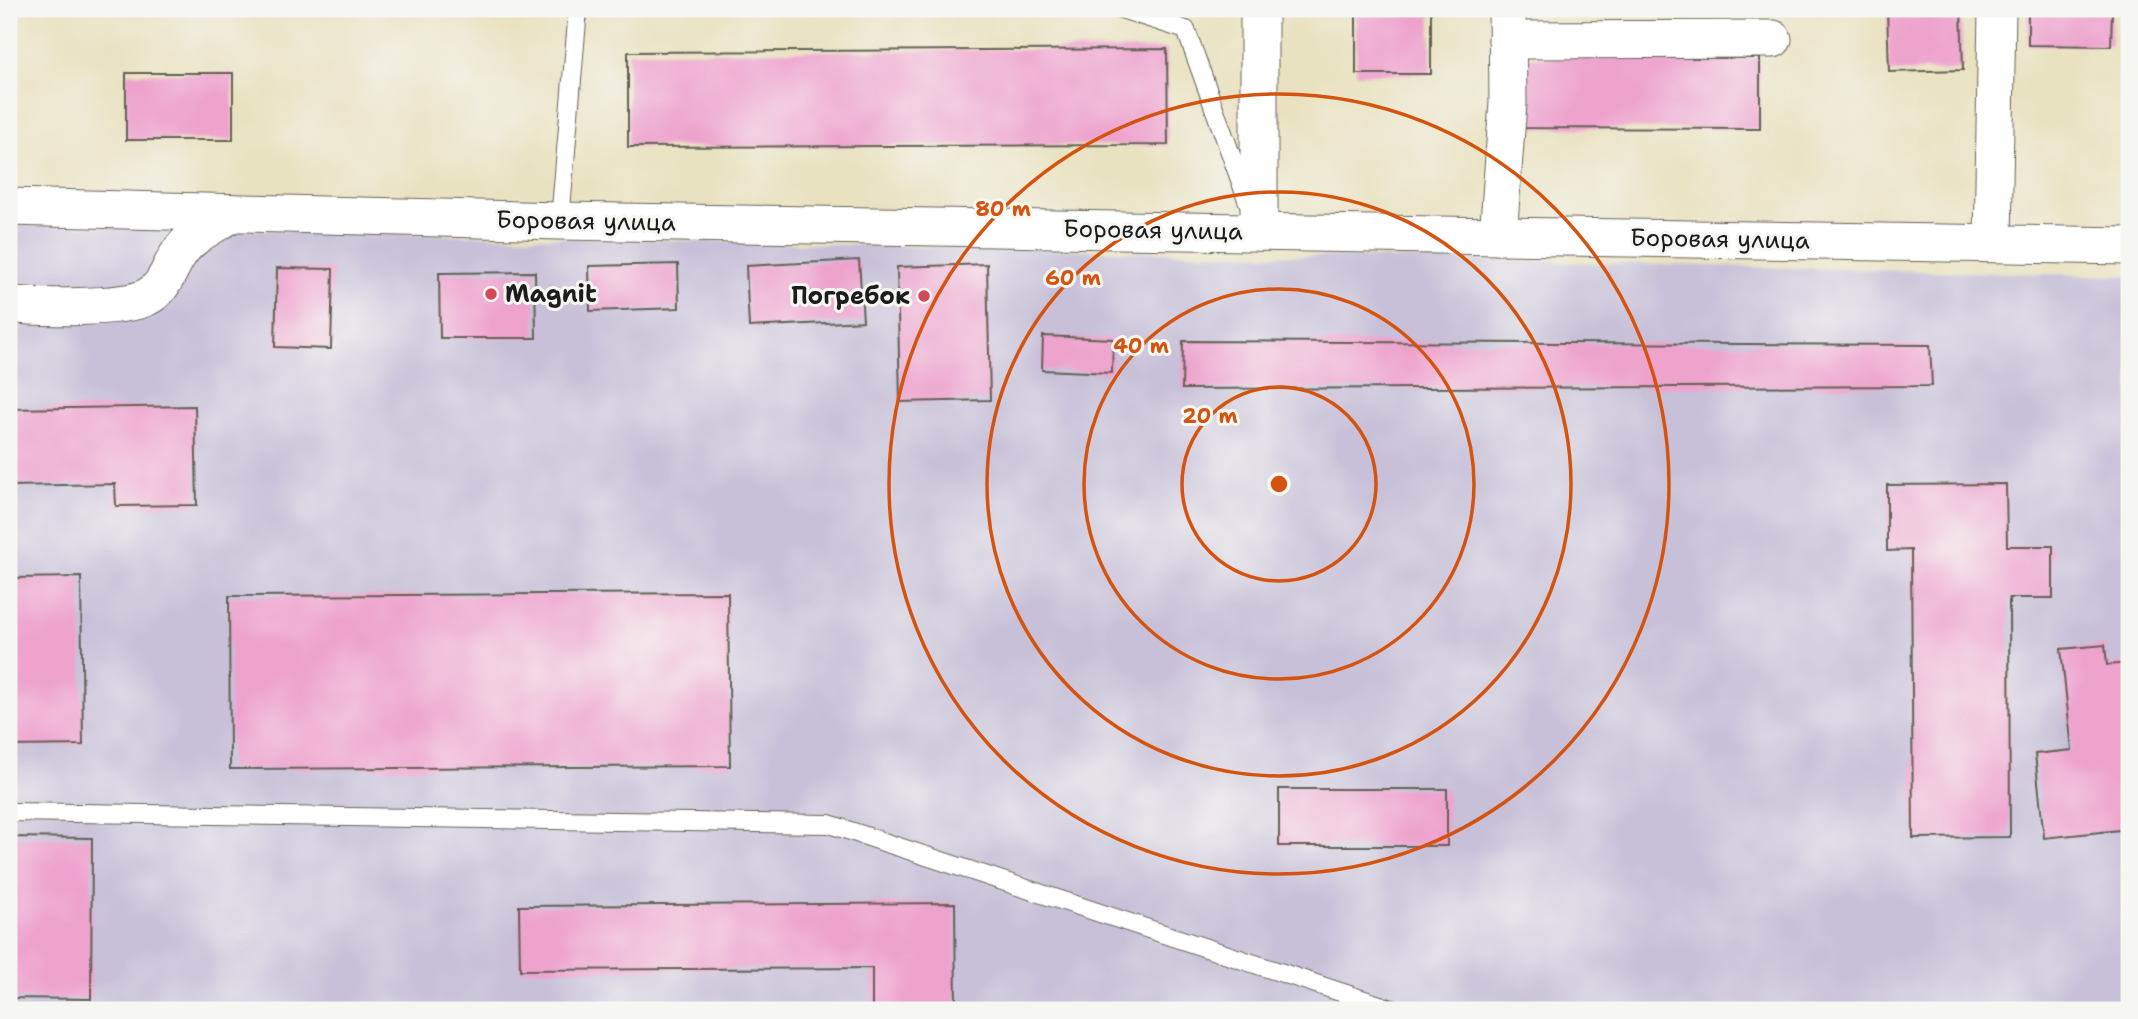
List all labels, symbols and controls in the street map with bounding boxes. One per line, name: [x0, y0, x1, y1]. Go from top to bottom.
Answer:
text: 80 m: [975, 195, 1031, 223]
street label: Боровая улица: [496, 203, 676, 239]
street label: Боровая улица: [1063, 212, 1243, 248]
street label: Боровая улица: [1630, 221, 1810, 257]
text: 60 m: [1045, 264, 1101, 292]
place label: Magnit: [505, 278, 597, 310]
place label: Погребок: [791, 280, 910, 312]
marker: Magnit: [483, 286, 499, 302]
marker: Погребок: [916, 288, 932, 304]
text: 40 m: [1113, 332, 1169, 360]
text: 20 m: [1182, 402, 1238, 430]
centre of rings: [1267, 472, 1291, 496]

